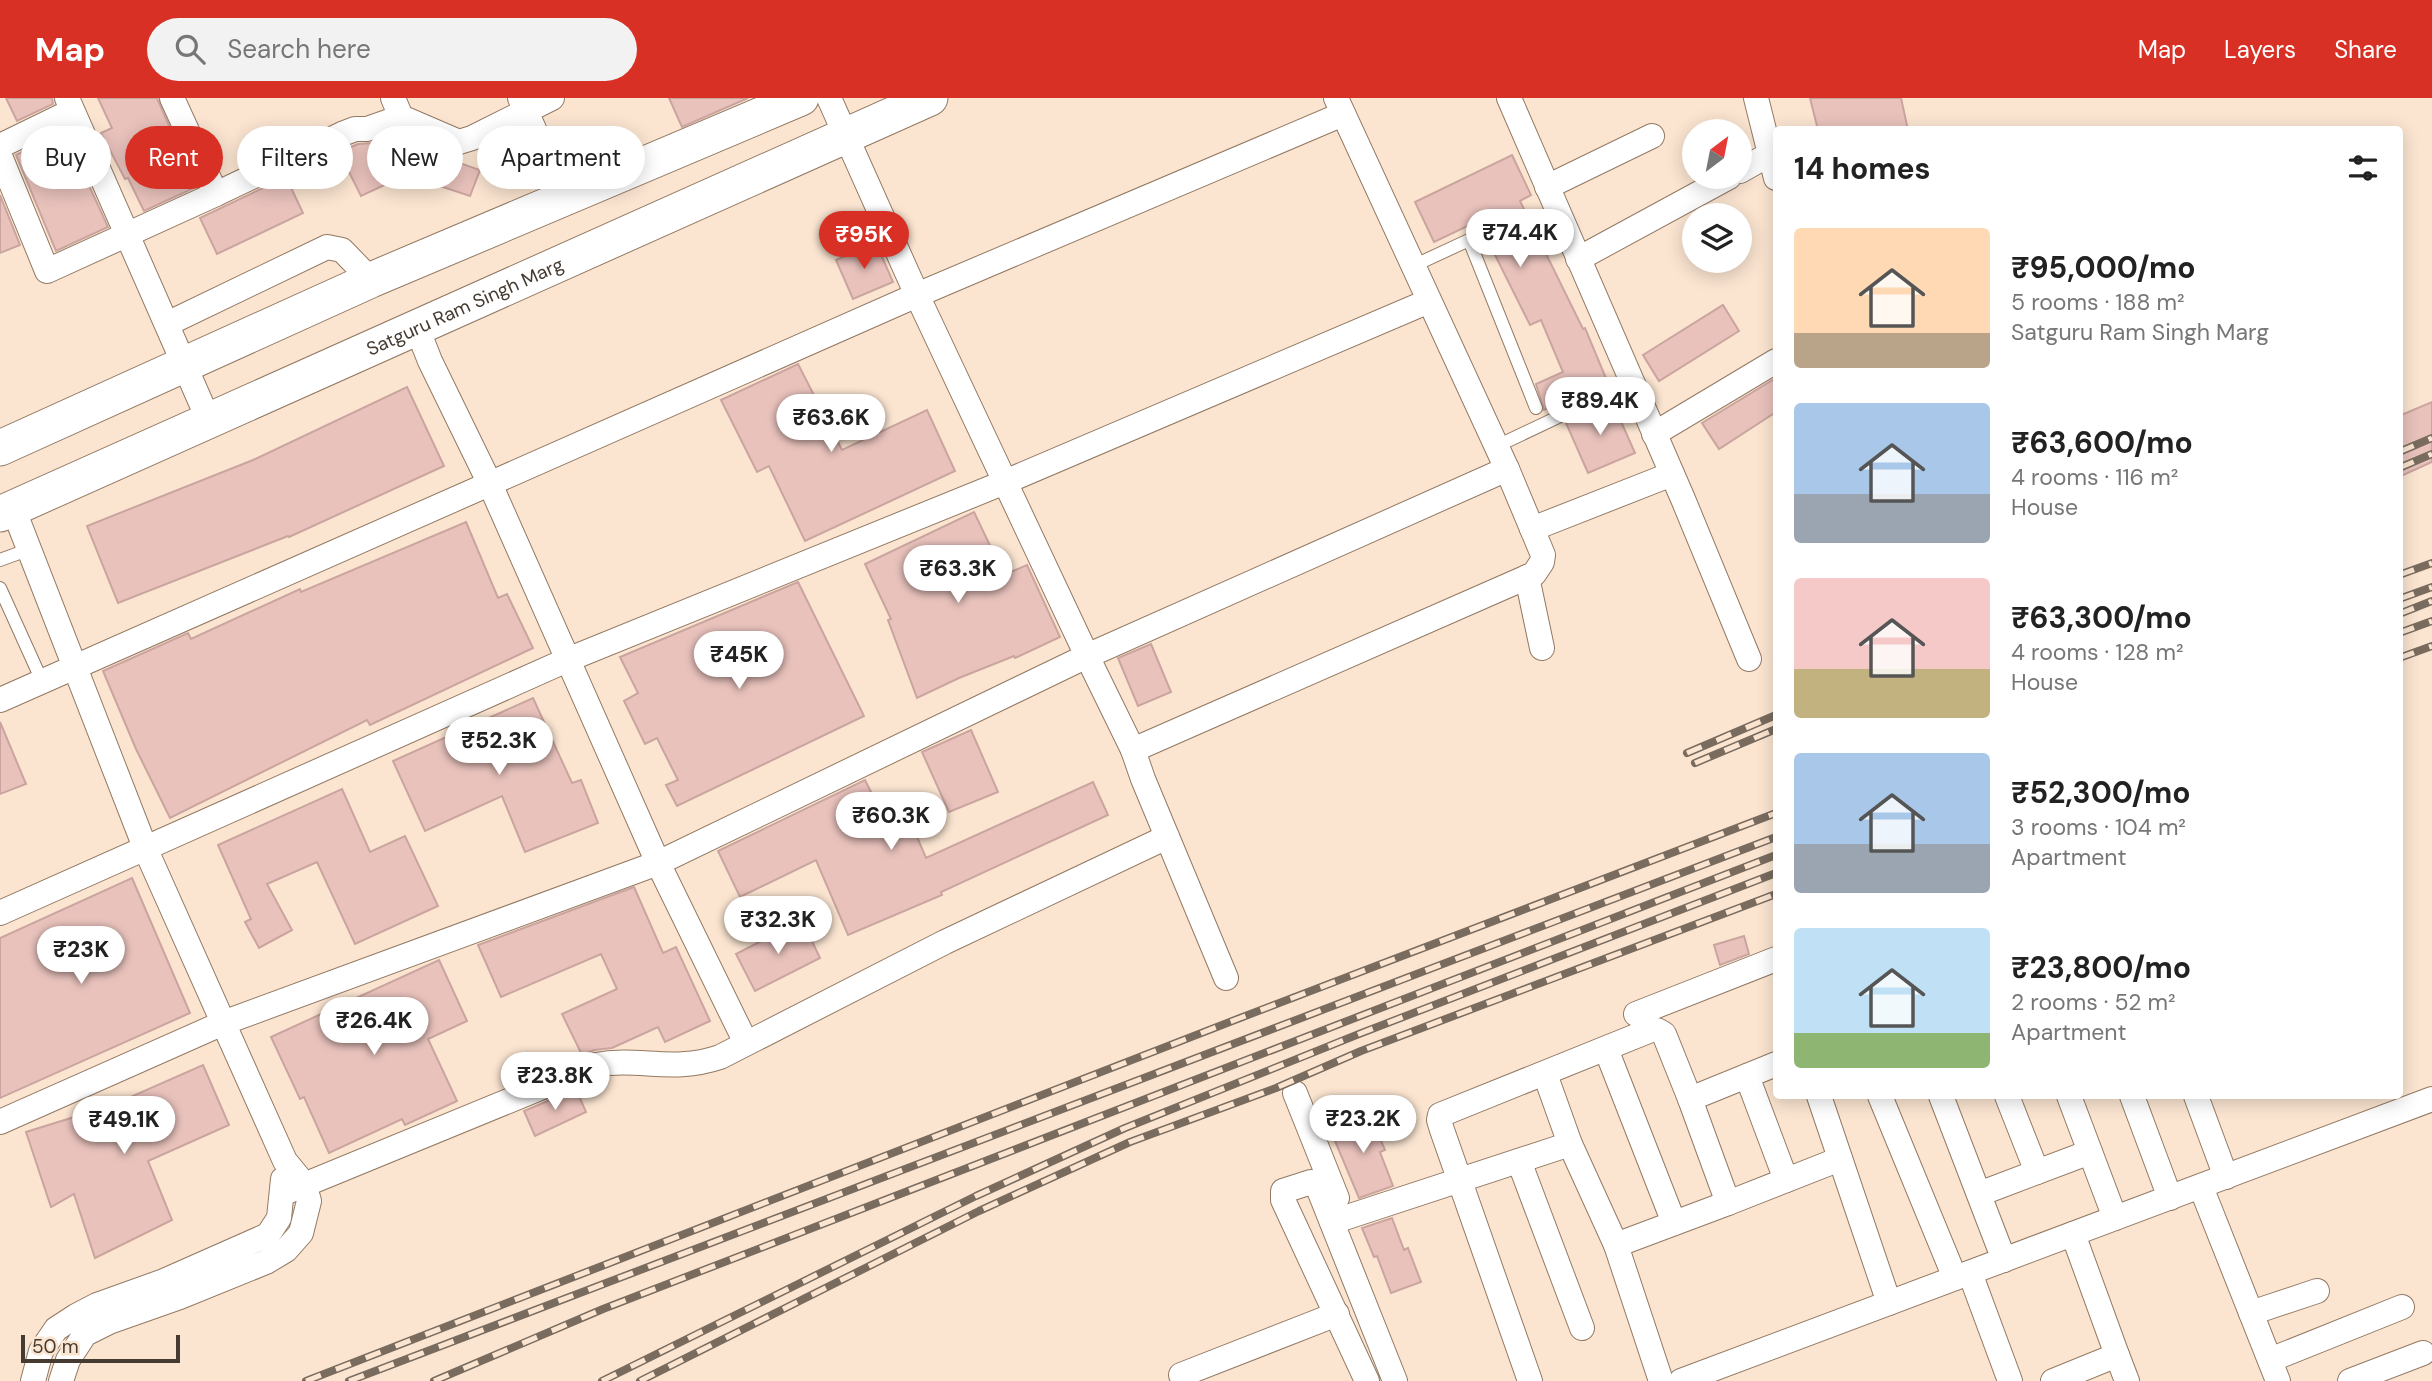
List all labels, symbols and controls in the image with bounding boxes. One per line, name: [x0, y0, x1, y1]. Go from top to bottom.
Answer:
search box: [147, 18, 637, 81]
text: Map: [35, 28, 105, 71]
icon: search: [171, 30, 209, 68]
text: Search here: [227, 32, 371, 66]
text: Map: [2138, 34, 2186, 65]
text: Layers: [2224, 34, 2296, 65]
text: Share: [2334, 34, 2397, 65]
north arrow: [1682, 119, 1752, 189]
map controls: [1682, 119, 1752, 273]
chip: Buy: [21, 126, 111, 189]
chip: Rent: [125, 126, 223, 189]
chip: Filters: [237, 126, 353, 189]
chip: New: [367, 126, 463, 189]
chip: Apartment: [477, 126, 645, 189]
text: 14 homes: [1794, 149, 1931, 188]
icon: filters: [2344, 149, 2382, 187]
button: layers: [1682, 203, 1752, 273]
pin: ₹74.4K: [1463, 209, 1577, 269]
pin: ₹95K: [823, 212, 905, 271]
text: ₹74.4K: [1482, 217, 1558, 247]
text: ₹95K: [835, 219, 893, 249]
text: ₹95,000/mo: [2011, 248, 2195, 287]
street label: Satguru Ram Singh Marg: [362, 252, 568, 362]
icon: home: [1850, 256, 1934, 340]
text: 5 rooms · 188 m²: [2011, 287, 2185, 317]
text: Satguru Ram Singh Marg: [2011, 317, 2269, 347]
pin: ₹89.4K: [1543, 378, 1657, 437]
text: ₹89.4K: [1561, 385, 1639, 415]
pin: ₹63.6K: [774, 394, 888, 454]
text: ₹63.6K: [792, 402, 870, 432]
text: ₹63,600/mo: [2011, 423, 2193, 462]
icon: home: [1850, 431, 1934, 515]
text: 4 rooms · 116 m²: [2011, 462, 2178, 492]
text: House: [2011, 492, 2078, 522]
pin: ₹63.3K: [901, 546, 1015, 605]
text: ₹63.3K: [919, 553, 997, 583]
text: ₹63,300/mo: [2011, 598, 2192, 637]
icon: home: [1850, 606, 1934, 690]
pin: ₹45K: [698, 632, 780, 691]
text: 4 rooms · 128 m²: [2011, 637, 2183, 667]
text: ₹45K: [710, 639, 768, 669]
text: House: [2011, 667, 2078, 697]
pin: ₹52.3K: [442, 718, 556, 777]
text: ₹52.3K: [461, 725, 537, 755]
text: ₹52,300/mo: [2011, 773, 2190, 812]
icon: home: [1850, 781, 1934, 865]
pin: ₹60.3K: [834, 792, 948, 852]
text: ₹60.3K: [852, 800, 930, 830]
text: 3 rooms · 104 m²: [2011, 812, 2186, 842]
text: Apartment: [2011, 842, 2126, 872]
pin: ₹32.3K: [721, 896, 835, 956]
text: ₹32.3K: [740, 904, 816, 934]
pin: ₹23K: [40, 926, 122, 986]
text: ₹23K: [53, 934, 109, 964]
text: ₹23,800/mo: [2011, 948, 2191, 987]
icon: home: [1850, 956, 1934, 1040]
text: 2 rooms · 52 m²: [2011, 987, 2176, 1017]
pin: ₹26.4K: [317, 998, 431, 1057]
text: ₹26.4K: [336, 1005, 413, 1035]
text: Apartment: [2011, 1017, 2126, 1047]
pin: ₹23.8K: [498, 1052, 612, 1112]
text: ₹23.8K: [517, 1060, 593, 1090]
pin: ₹49.1K: [67, 1096, 181, 1156]
pin: ₹23.2K: [1306, 1096, 1420, 1155]
text: ₹23.2K: [1325, 1103, 1401, 1133]
text: ₹49.1K: [88, 1104, 160, 1134]
scale bar: [21, 1332, 180, 1364]
text: 50 m: [32, 1334, 79, 1359]

